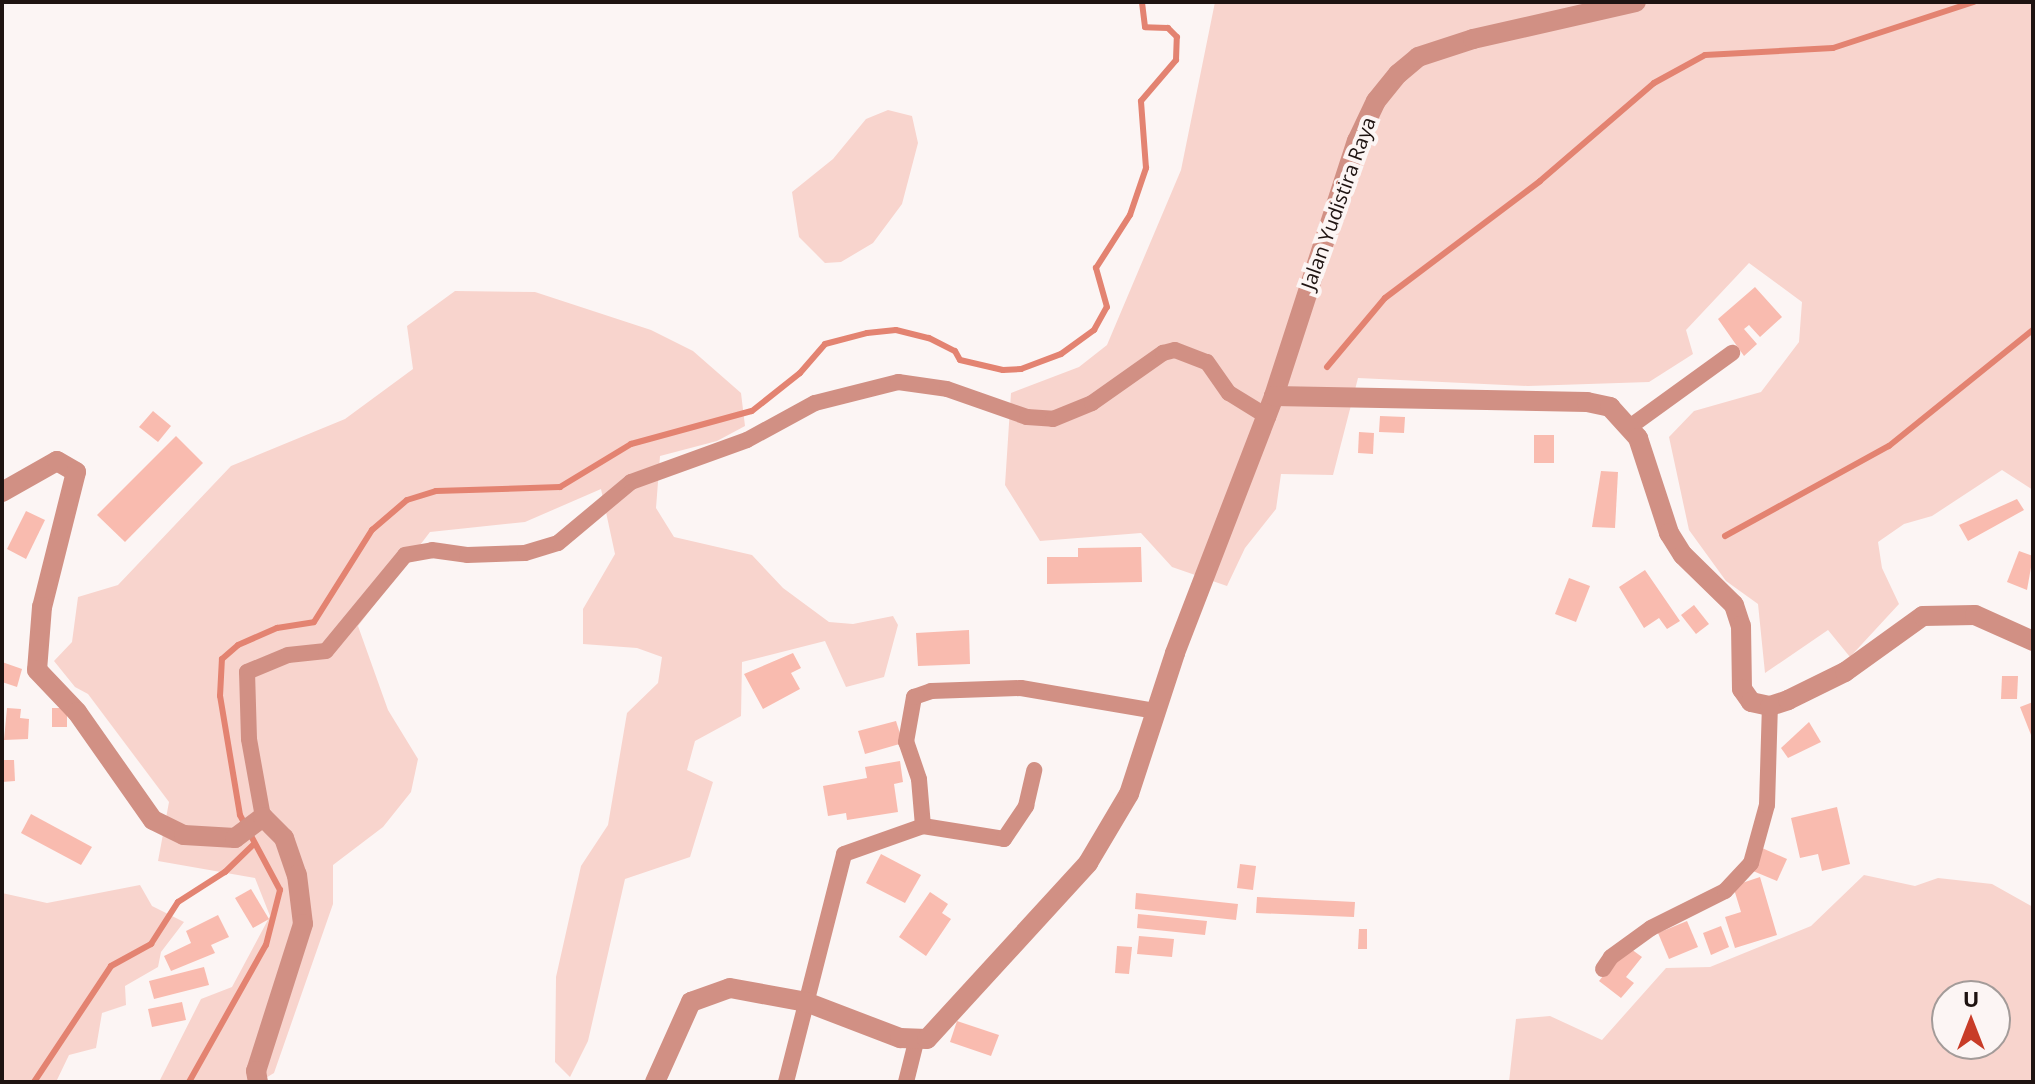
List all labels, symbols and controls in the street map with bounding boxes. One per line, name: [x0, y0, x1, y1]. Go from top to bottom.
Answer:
street label: Jalan Yudistira Raya: [1296, 114, 1380, 292]
north arrow: [1931, 980, 2011, 1060]
text: U: [1963, 983, 1979, 1013]

